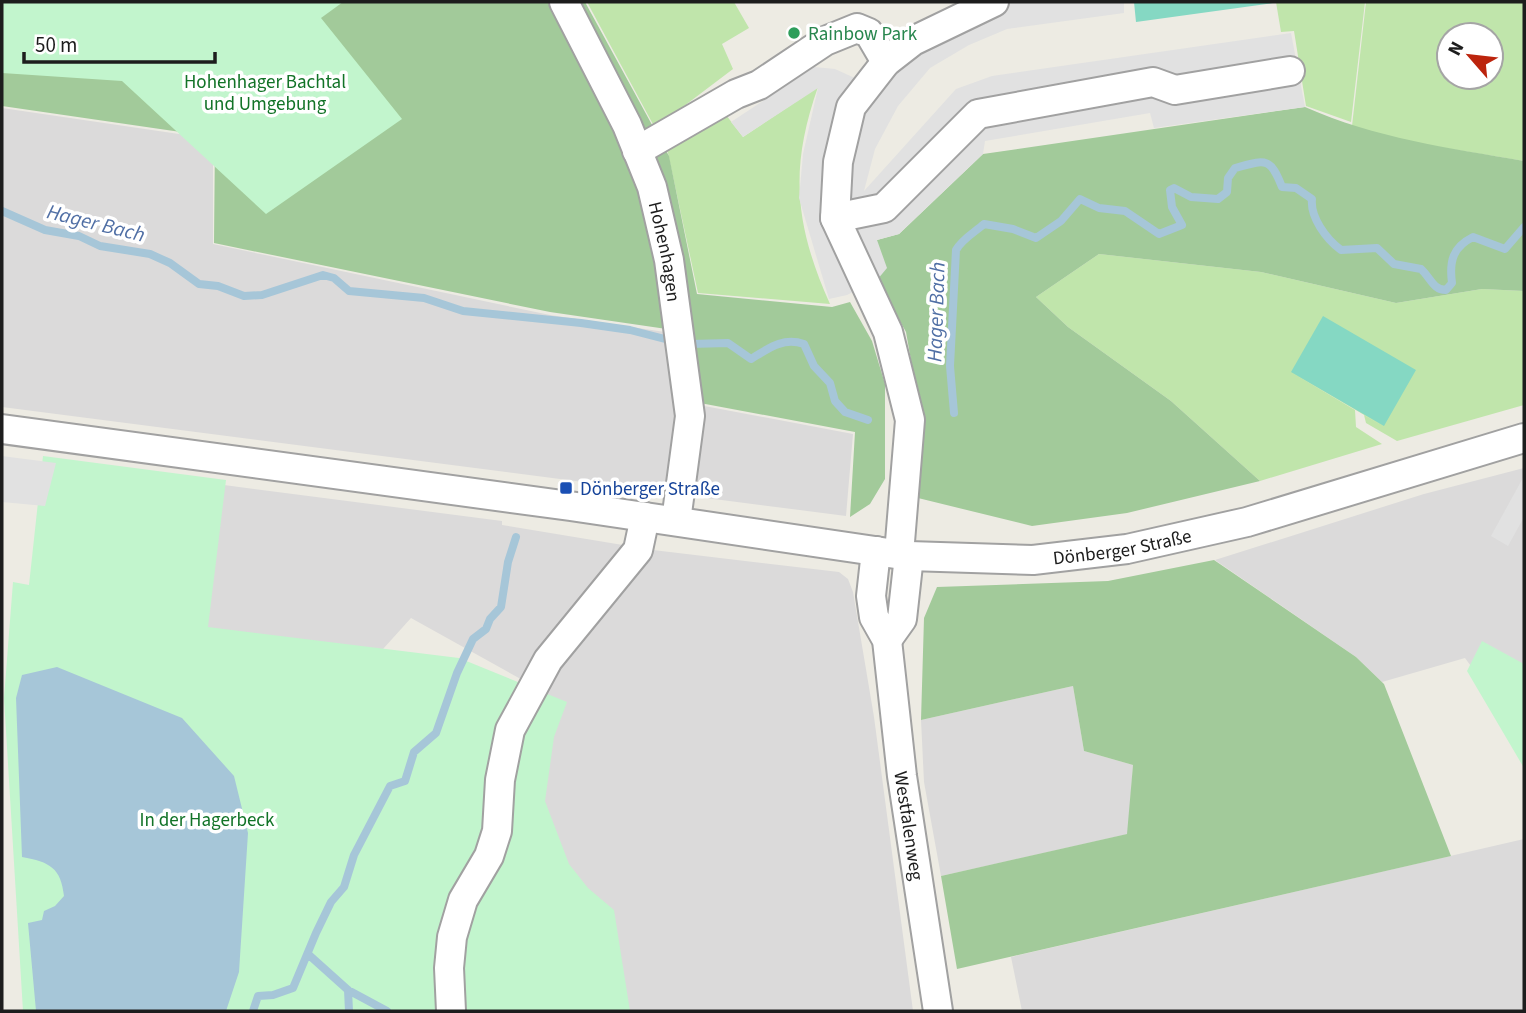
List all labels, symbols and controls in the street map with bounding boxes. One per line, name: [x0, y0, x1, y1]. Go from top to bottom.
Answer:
scale bar: [24, 21, 215, 65]
place label: Rainbow Park: [808, 21, 918, 48]
north arrow: [1435, 21, 1505, 91]
marker: Rainbow Park: [786, 25, 802, 41]
text: 50 m: [35, 30, 77, 60]
text: N: [1441, 37, 1471, 61]
park label: Hohenhager Bachtal und Umgebung: [184, 69, 346, 118]
water label: Hager Bach: [44, 196, 148, 250]
street label: Hohenhagen: [641, 199, 686, 304]
water label: Hager Bach: [919, 261, 953, 363]
place label: Dönberger Straße: [580, 476, 720, 503]
marker: Dönberger Straße: [558, 480, 574, 496]
street label: Dönberger Straße: [1051, 523, 1194, 573]
street label: Westfalenweg: [886, 769, 930, 883]
park label: In der Hagerbeck: [140, 807, 275, 834]

